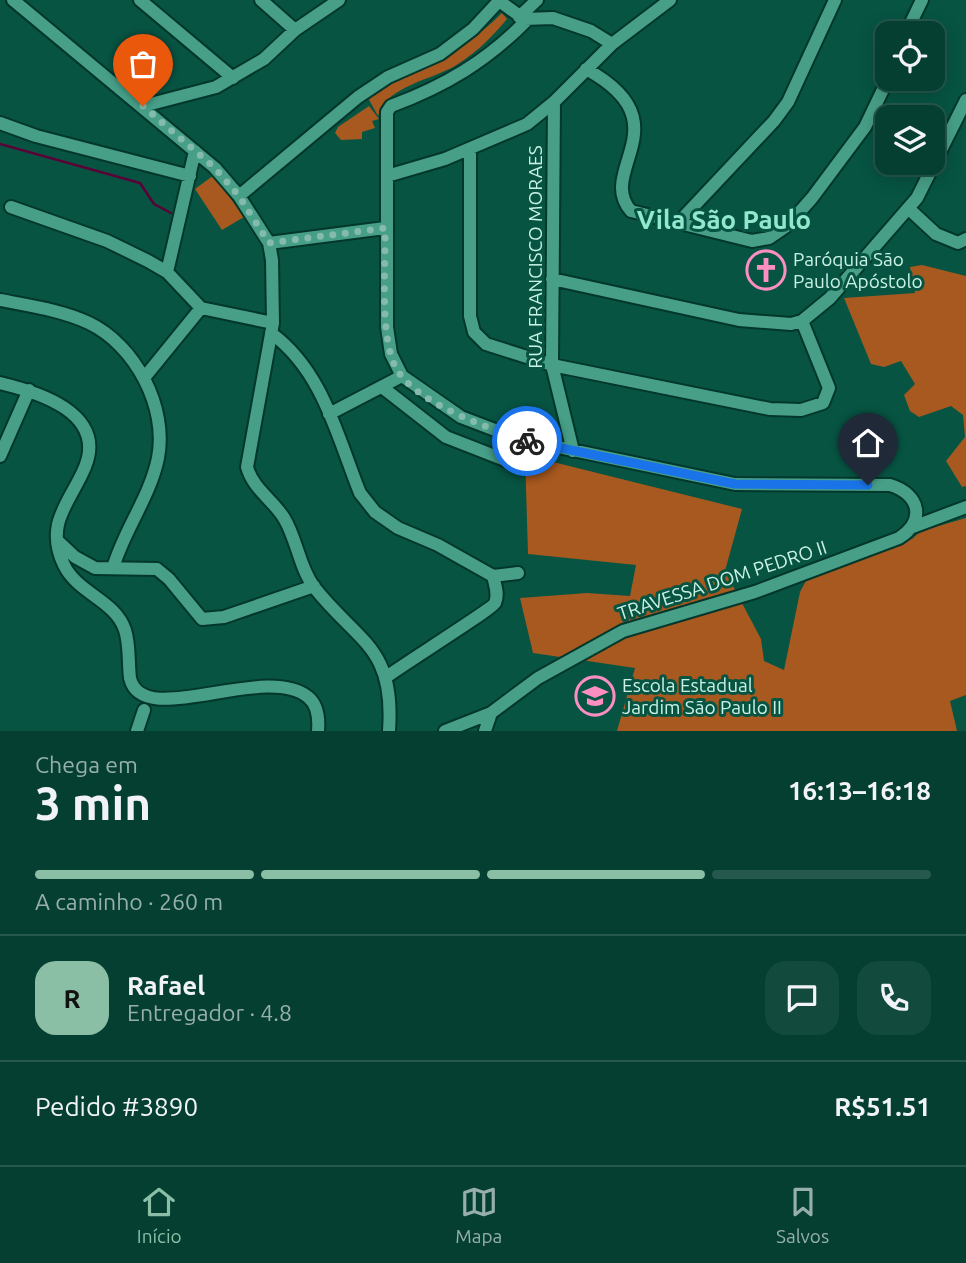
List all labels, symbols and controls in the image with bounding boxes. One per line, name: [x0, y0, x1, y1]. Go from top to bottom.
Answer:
map controls: [875, 21, 945, 175]
button: locate: [875, 21, 945, 91]
pin: [113, 34, 173, 106]
icon: bag: [124, 45, 162, 83]
button: layers: [875, 105, 945, 175]
street label: RUA FRANCISCO MORAES: [524, 145, 546, 369]
district label: Vila São Paulo: [637, 205, 811, 234]
place label: Paróquia São Paulo Apóstolo: [793, 248, 923, 292]
church icon: Paróquia São Paulo Apóstolo: [745, 249, 787, 291]
courier: [492, 406, 562, 476]
pin: [838, 413, 898, 485]
icon: bike: [508, 422, 546, 460]
icon: home: [849, 424, 887, 462]
street label: TRAVESSA DOM PEDRO II: [615, 536, 829, 624]
place label: Escola Estadual Jardim São Paulo II: [622, 674, 782, 718]
school or university icon: Escola Estadual Jardim São Paulo II: [574, 675, 616, 717]
text: Chega em: [35, 752, 138, 777]
text: 16:13–16:18: [788, 776, 931, 805]
text: 3 min: [35, 777, 151, 829]
text: A caminho · 260 m: [35, 889, 223, 914]
button: chat: [765, 961, 839, 1035]
button: phone: [857, 961, 931, 1035]
text: Rafael: [127, 971, 205, 1000]
text: R: [63, 984, 81, 1013]
text: Entregador · 4.8: [127, 1000, 292, 1025]
text: Pedido #3890: [35, 1092, 198, 1121]
text: R$51.51: [834, 1092, 931, 1121]
tab: Início: [137, 1183, 182, 1247]
tab: Mapa: [455, 1183, 502, 1247]
tab: Salvos: [776, 1183, 829, 1247]

